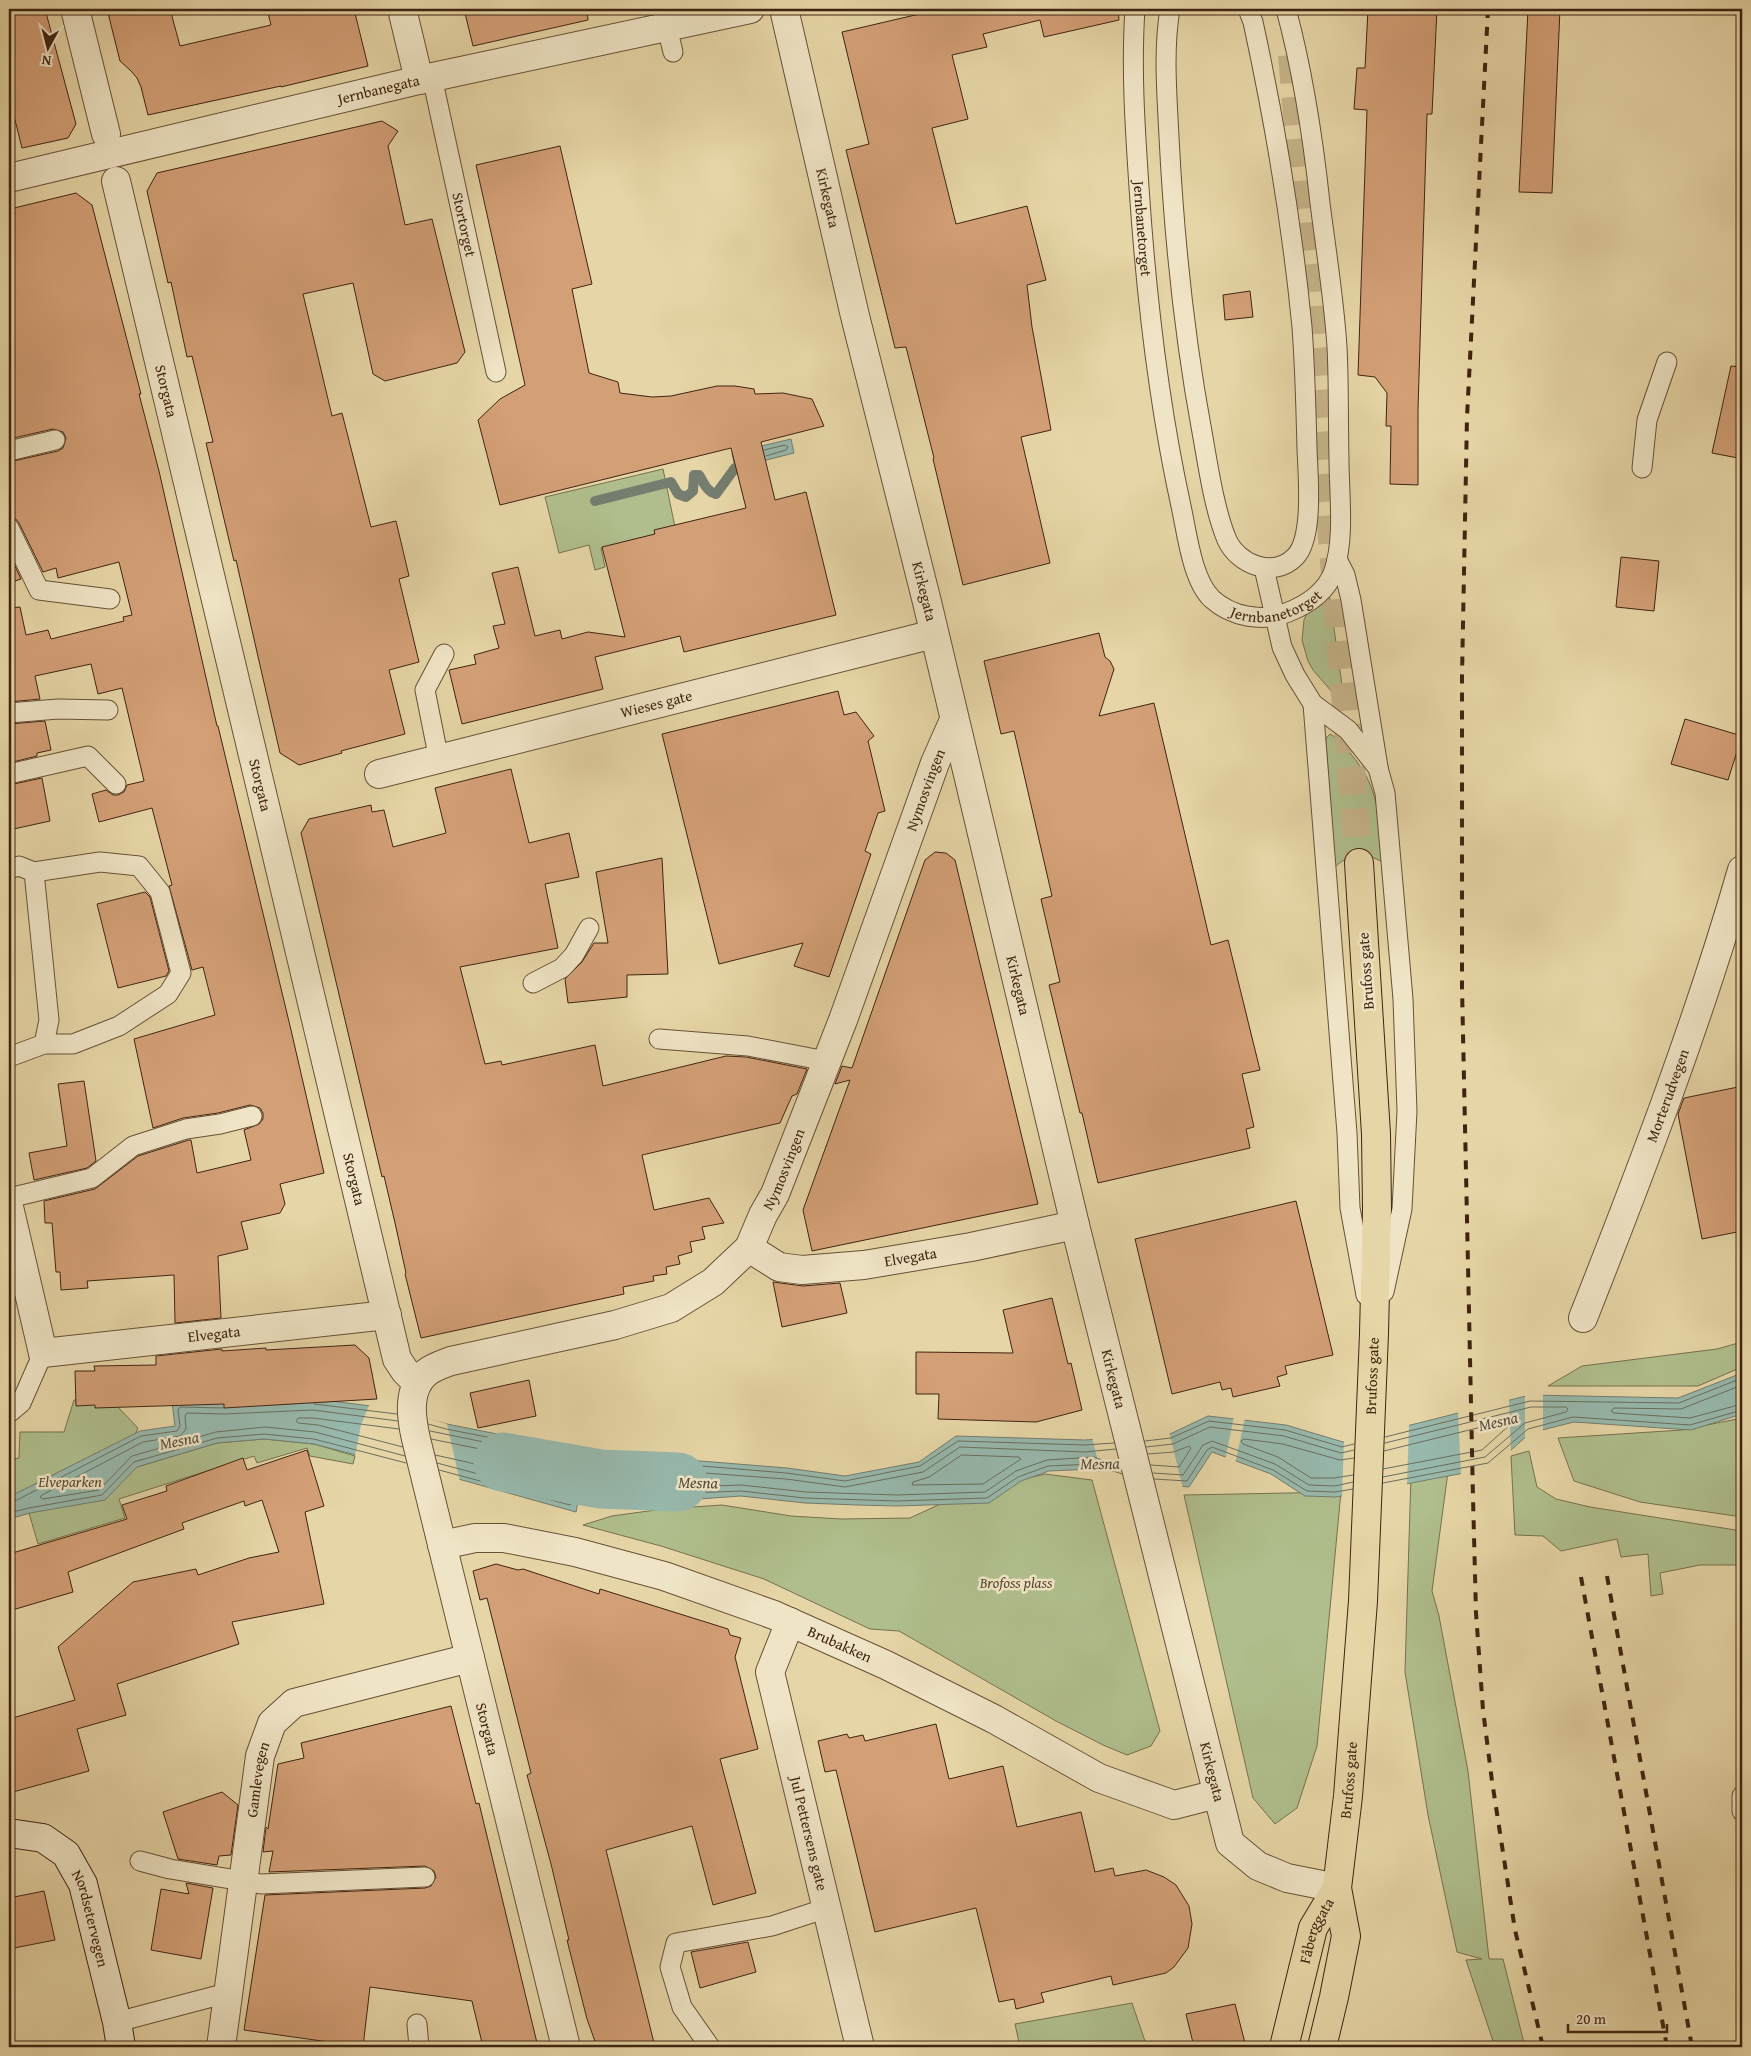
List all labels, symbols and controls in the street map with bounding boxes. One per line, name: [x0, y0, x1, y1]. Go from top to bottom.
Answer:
north arrow: [22, 22, 72, 72]
text: N: [40, 50, 52, 71]
street label: Jernbanegata: [333, 69, 422, 110]
street label: Kirkegata: [811, 166, 845, 230]
street label: Jernbanetorget: [1128, 178, 1157, 278]
street label: Stortorget: [447, 190, 482, 259]
street label: Storgata: [150, 363, 183, 419]
street label: Kirkegata: [907, 559, 942, 623]
street label: Jernbanetorget: [1225, 584, 1327, 627]
street label: Wieses gate: [618, 684, 694, 723]
street label: Nymosvingen: [900, 745, 950, 834]
street label: Storgata: [244, 757, 277, 813]
street label: Brufoss gate: [1352, 932, 1379, 1010]
street label: Kirkegata: [1001, 953, 1036, 1017]
street label: Morterudvegen: [1641, 1045, 1694, 1145]
street label: Nymosvingen: [757, 1125, 810, 1214]
street label: Storgata: [338, 1150, 371, 1207]
street label: Elvegata: [883, 1242, 938, 1271]
street label: Elvegata: [186, 1320, 241, 1347]
street label: Brufoss gate: [1360, 1337, 1384, 1415]
street label: Kirkegata: [1097, 1347, 1132, 1411]
water label: Mesna: [1476, 1405, 1521, 1437]
water label: Mesna: [157, 1424, 201, 1456]
water label: Mesna: [1080, 1451, 1121, 1475]
water label: Mesna: [678, 1470, 719, 1494]
park label: Elveparken: [37, 1471, 102, 1492]
park label: Brofoss plass: [979, 1572, 1053, 1593]
street label: Brubakken: [805, 1620, 876, 1668]
street label: Storgata: [471, 1700, 504, 1757]
street label: Gamlevegen: [241, 1738, 275, 1819]
street label: Kirkegata: [1195, 1740, 1230, 1804]
street label: Brufoss gate: [1334, 1741, 1362, 1820]
street label: Jul Pettersens gate: [785, 1772, 833, 1893]
street label: Nordsetervegen: [67, 1866, 114, 1970]
street label: Fåberggata: [1294, 1894, 1339, 1966]
scale bar: [1568, 2001, 1667, 2033]
text: 20 m: [1576, 2008, 1607, 2029]

